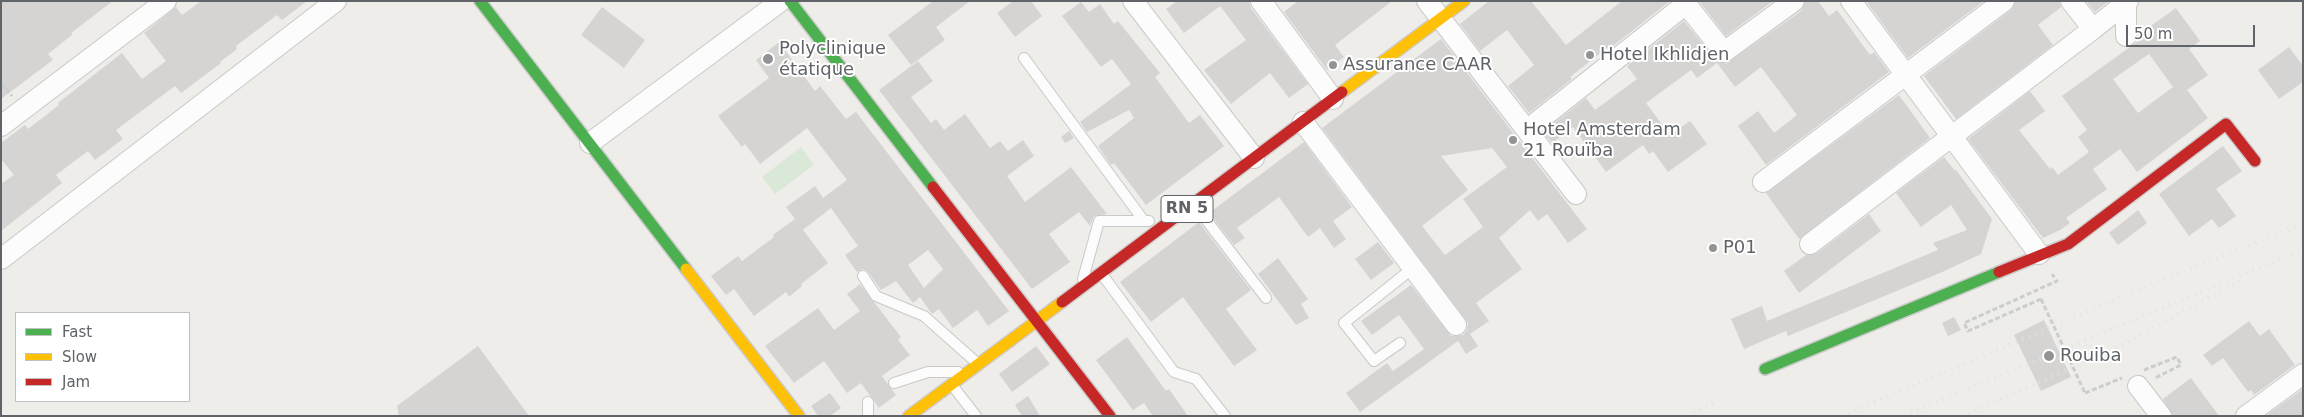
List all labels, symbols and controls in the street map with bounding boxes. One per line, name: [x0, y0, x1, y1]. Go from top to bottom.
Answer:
scale bar: [2129, 15, 2258, 47]
text: 50 m: [2134, 25, 2172, 43]
place label: Polyclinique étatique: [779, 38, 886, 80]
place label: Hotel Ikhlidjen: [1600, 44, 1729, 66]
marker: Hotel Ikhlidjen: [1584, 49, 1596, 61]
marker: Polyclinique étatique: [761, 52, 775, 66]
place label: Assurance CAAR: [1343, 54, 1492, 76]
marker: Assurance CAAR: [1327, 59, 1339, 71]
place label: Hotel Amsterdam 21 Rouïba: [1523, 119, 1681, 162]
marker: Hotel Amsterdam 21 Rouïba: [1507, 134, 1519, 146]
road number: RN 5: [1161, 195, 1213, 222]
place label: P01: [1723, 237, 1757, 259]
marker: P01: [1707, 242, 1719, 254]
legend: [15, 312, 190, 402]
text: Fast: [62, 323, 92, 341]
place label: Rouiba: [2060, 345, 2122, 367]
text: Slow: [62, 348, 97, 366]
marker: Rouiba: [2042, 349, 2056, 363]
text: Jam: [62, 373, 90, 391]

